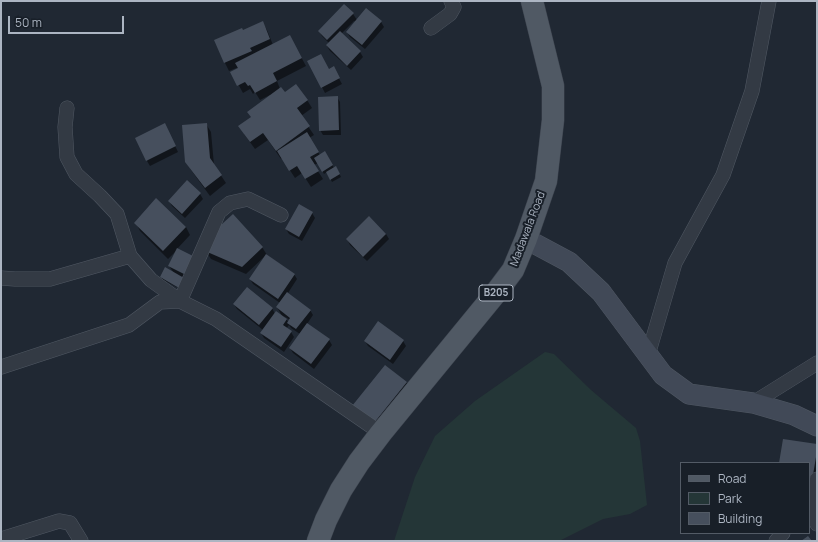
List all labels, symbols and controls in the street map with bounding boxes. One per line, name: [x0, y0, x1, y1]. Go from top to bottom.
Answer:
scale bar: [10, 8, 126, 34]
text: 50 m: [15, 14, 42, 31]
street label: Madawala Road: [508, 190, 548, 268]
road number: B205: [479, 285, 513, 301]
legend: [680, 462, 810, 534]
text: Road: [718, 470, 746, 487]
text: Park: [718, 490, 742, 507]
text: Building: [718, 510, 762, 527]

